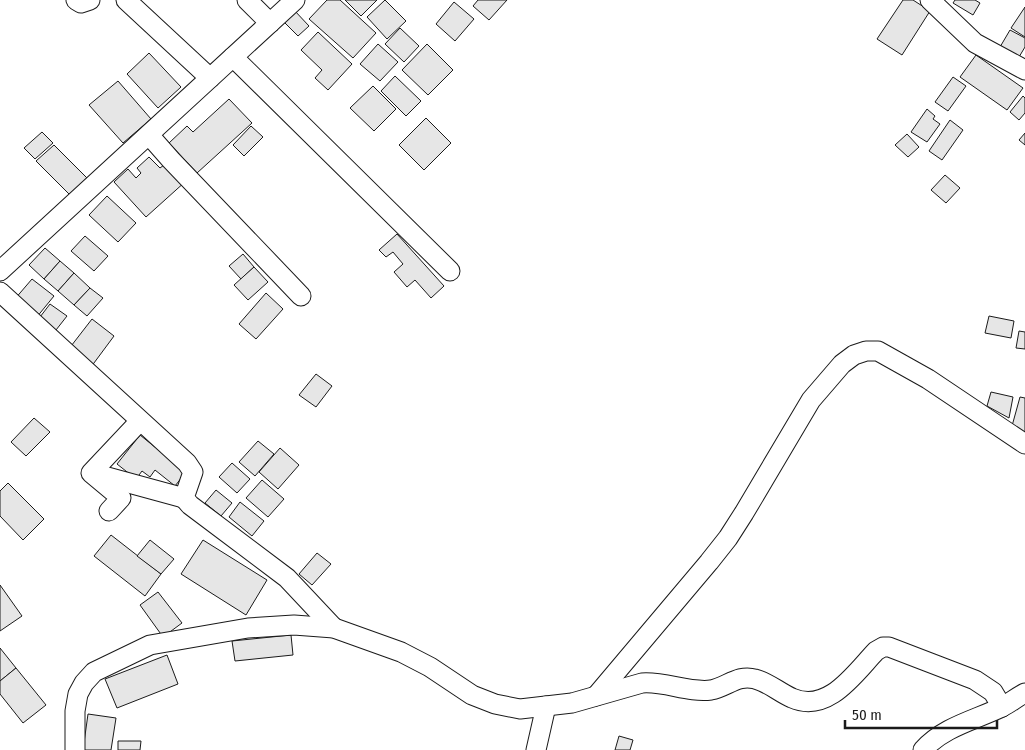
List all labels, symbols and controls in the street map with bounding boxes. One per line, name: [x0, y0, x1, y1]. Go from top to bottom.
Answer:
scale bar: [845, 698, 998, 730]
text: 50 m: [852, 706, 882, 724]

